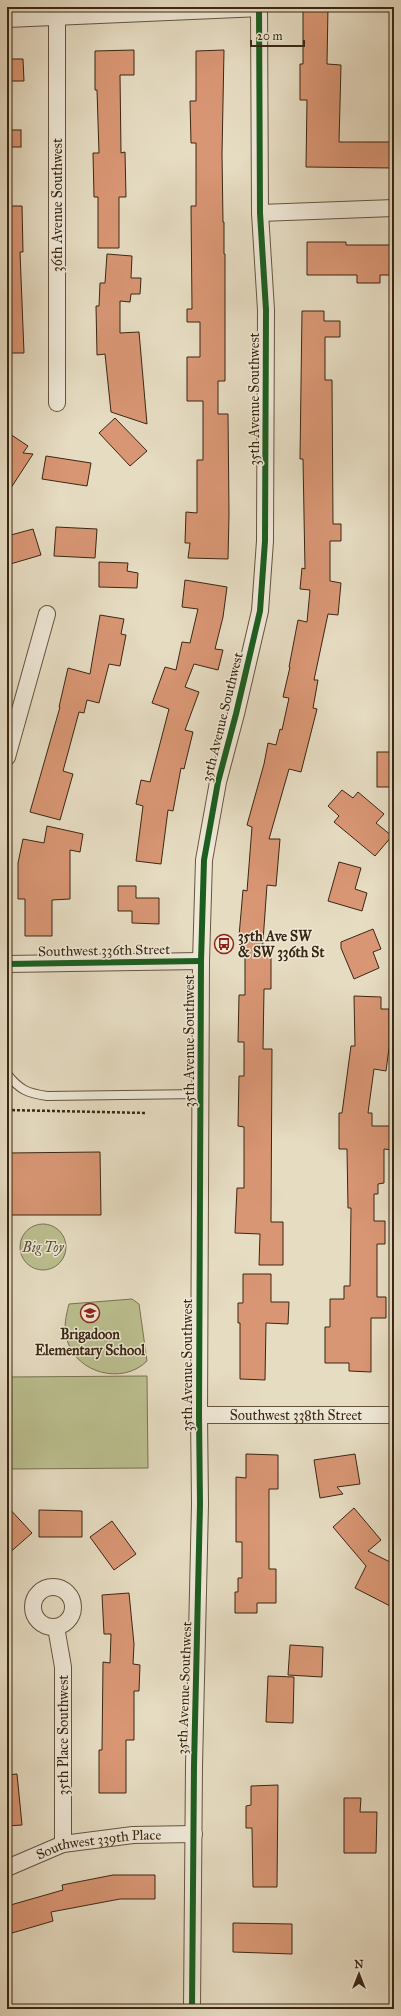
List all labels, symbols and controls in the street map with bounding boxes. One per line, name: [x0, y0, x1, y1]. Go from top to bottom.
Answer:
scale bar: [251, 22, 304, 48]
text: 20 m: [257, 29, 283, 43]
street label: 36th Avenue Southwest: [49, 138, 66, 272]
street label: 35th Avenue Southwest: [246, 332, 263, 466]
street label: 35th Avenue Southwest: [198, 650, 247, 784]
place label: 35th Ave SW & SW 336th St: [238, 928, 324, 962]
bus stop icon: 35th Ave SW & SW 336th St: [213, 933, 235, 955]
street label: Southwest 336th Street: [38, 941, 170, 960]
street label: 35th Avenue Southwest: [181, 974, 198, 1108]
park label: Big Toy: [21, 1239, 64, 1256]
street label: 35th Avenue Southwest: [179, 1298, 196, 1432]
school or university icon: Brigadoon Elementary School: [79, 1302, 101, 1324]
place label: Brigadoon Elementary School: [35, 1326, 146, 1360]
street label: Southwest 338th Street: [230, 1407, 362, 1424]
street label: 35th Avenue Southwest: [174, 1621, 195, 1755]
street label: 35th Place Southwest: [55, 1675, 72, 1795]
street label: Southwest 339th Place: [34, 1827, 161, 1864]
north arrow: [339, 1954, 379, 1994]
text: N: [354, 1958, 364, 1971]

